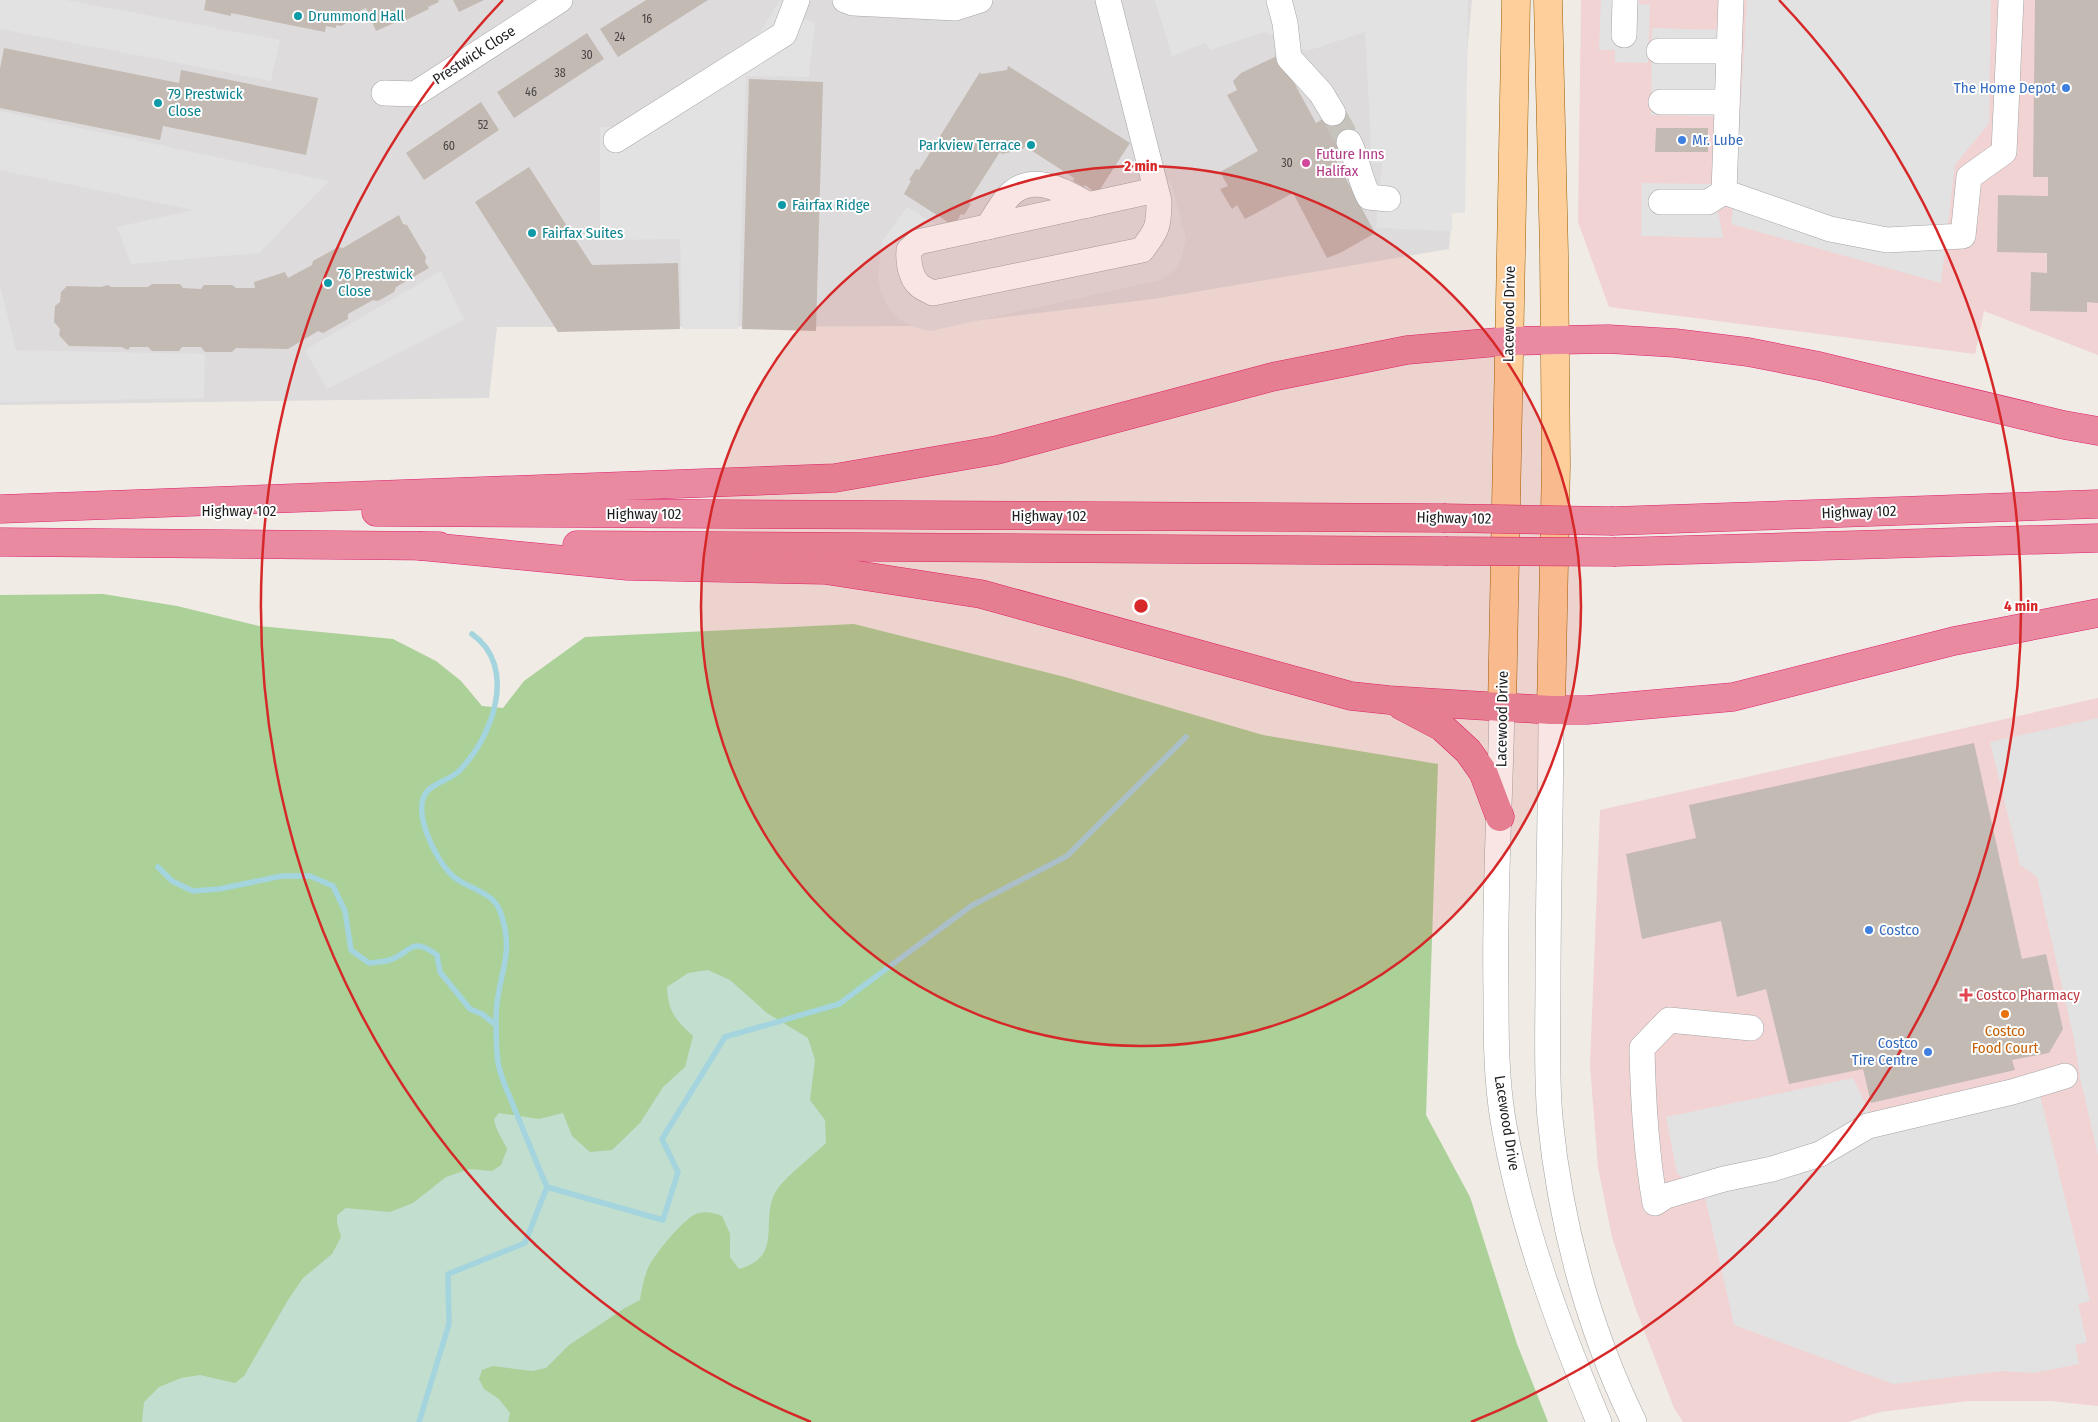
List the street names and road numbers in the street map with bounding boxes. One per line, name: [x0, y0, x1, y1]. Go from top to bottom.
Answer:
street label: Prestwick Close: [429, 22, 519, 88]
street label: Lacewood Drive: [1499, 266, 1519, 362]
street label: Highway 102: [202, 502, 277, 520]
street label: Highway 102: [1821, 502, 1897, 522]
street label: Highway 102: [607, 505, 682, 523]
street label: Highway 102: [1012, 507, 1087, 525]
street label: Highway 102: [1416, 508, 1492, 528]
street label: Lacewood Drive: [1492, 671, 1512, 767]
street label: Lacewood Drive: [1491, 1074, 1523, 1172]

